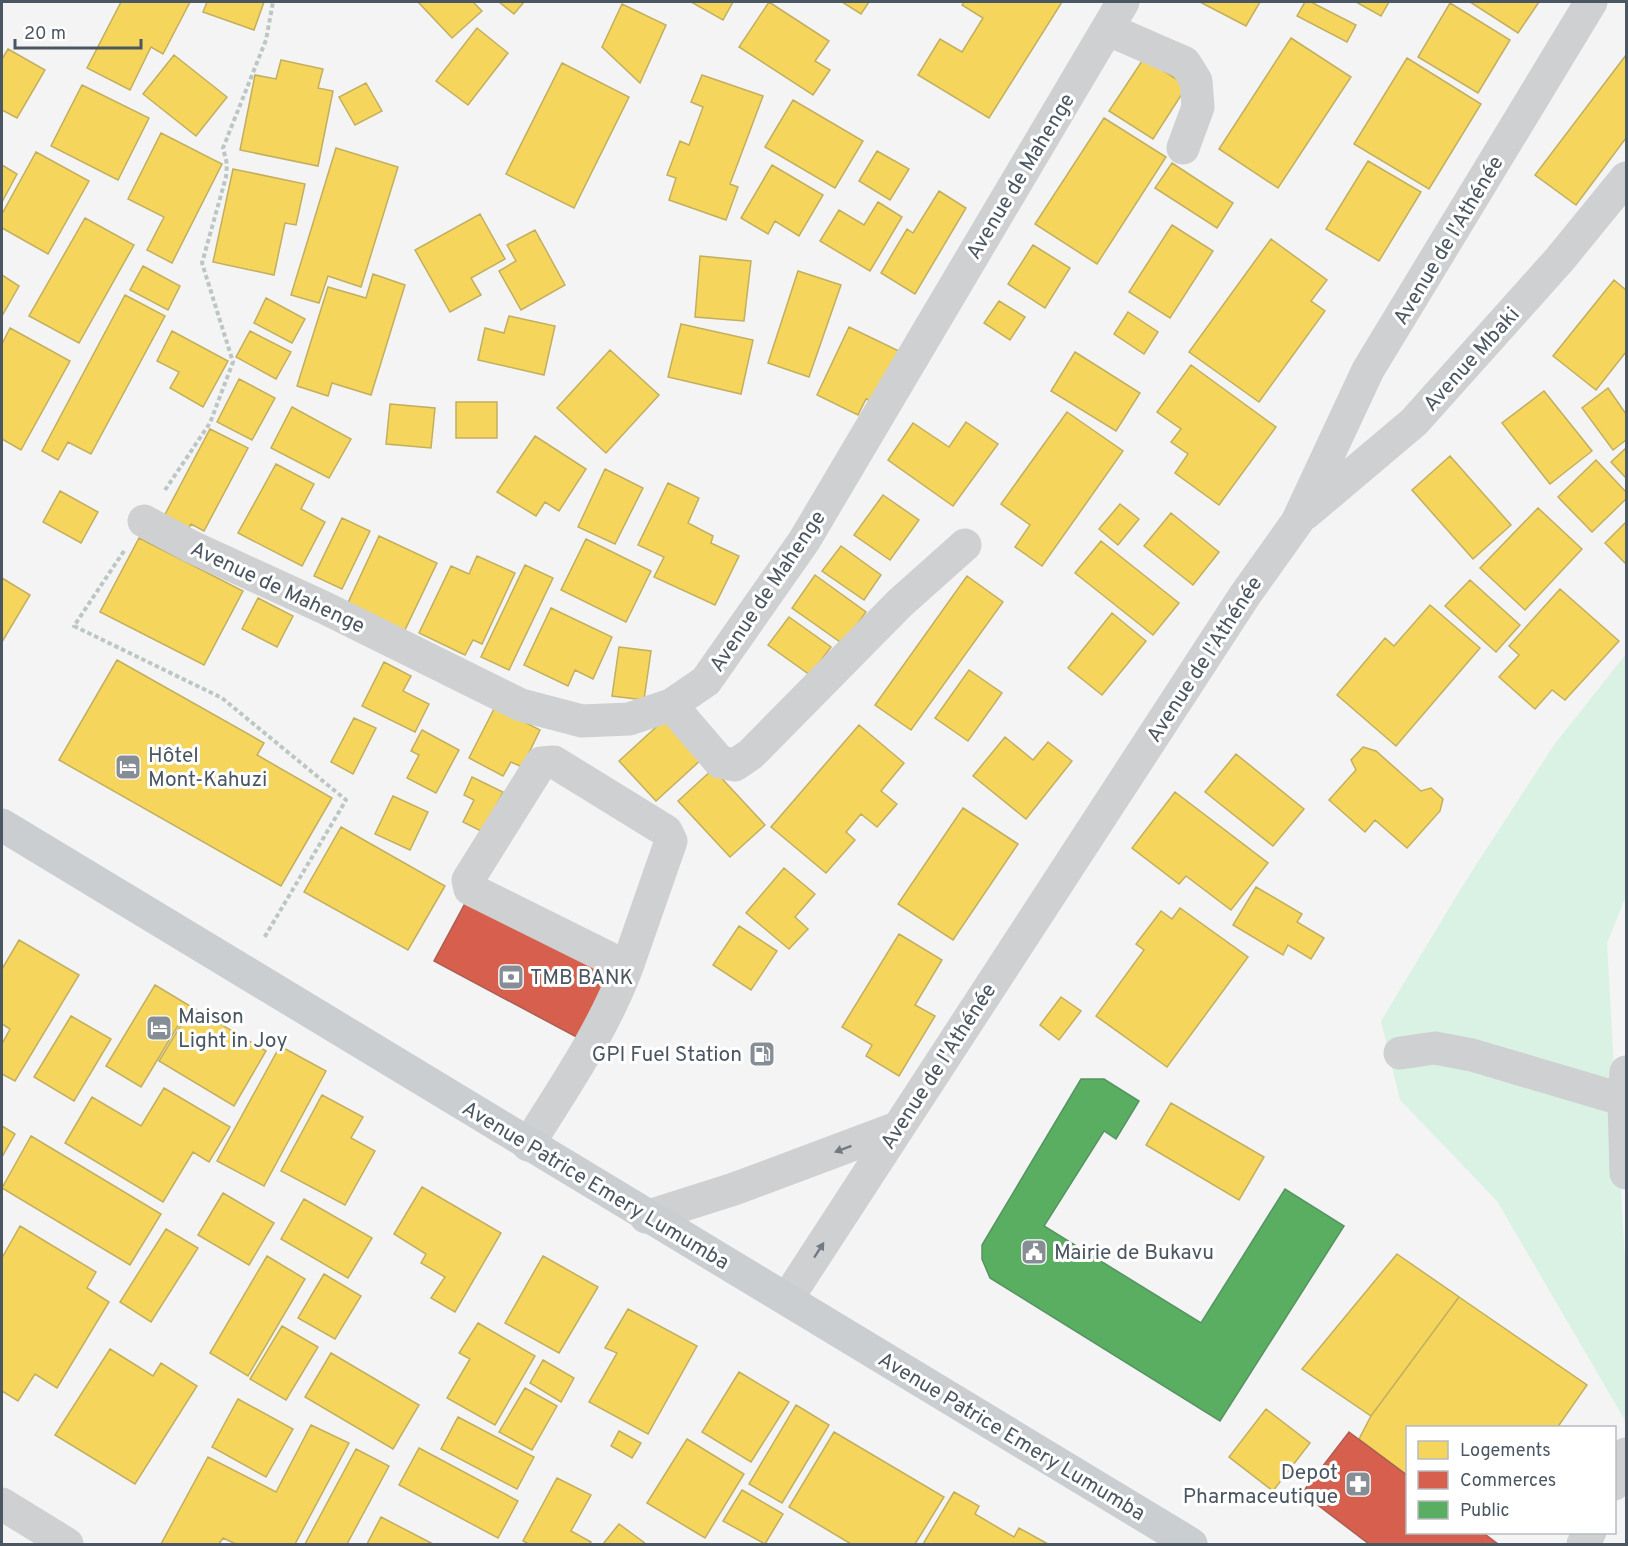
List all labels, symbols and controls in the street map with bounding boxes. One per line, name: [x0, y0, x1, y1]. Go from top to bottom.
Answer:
scale bar: [15, 12, 141, 50]
text: 20 m: [24, 23, 66, 46]
street label: Avenue de Mahenge: [961, 89, 1082, 265]
street label: Avenue de l'Athénée: [1388, 151, 1511, 330]
street label: Avenue Mbaki: [1418, 302, 1526, 418]
street label: Avenue de Mahenge: [704, 506, 832, 678]
street label: Avenue de Mahenge: [186, 536, 369, 641]
street label: Avenue de l'Athénée: [1141, 572, 1269, 748]
place label: Hôtel Mont-Kahuzi: [148, 743, 267, 794]
hotel icon: Hôtel Mont-Kahuzi: [113, 752, 143, 782]
bank icon: TMB BANK: [496, 962, 526, 992]
place label: TMB BANK: [530, 965, 633, 992]
street label: Avenue de l'Athénée: [875, 979, 1003, 1155]
place label: Maison Light in Joy: [178, 1004, 288, 1055]
hotel icon: Maison Light in Joy: [144, 1013, 174, 1043]
fuel station icon: GPI Fuel Station: [747, 1039, 777, 1069]
place label: GPI Fuel Station: [592, 1042, 742, 1069]
street label: Avenue Patrice Emery Lumumba: [457, 1096, 734, 1277]
one-way arrow: [833, 1144, 851, 1154]
public building icon: Mairie de Bukavu: [1019, 1237, 1049, 1267]
place label: Mairie de Bukavu: [1054, 1240, 1214, 1267]
one-way arrow: [813, 1242, 824, 1258]
street label: Avenue Patrice Emery Lumumba: [873, 1347, 1150, 1528]
legend: [1406, 1426, 1616, 1534]
text: Logements: [1460, 1440, 1551, 1463]
place label: Depot Pharmaceutique: [1183, 1460, 1338, 1511]
pharmacy icon: Depot Pharmaceutique: [1343, 1469, 1373, 1499]
text: Commerces: [1460, 1470, 1556, 1493]
text: Public: [1460, 1500, 1510, 1523]

